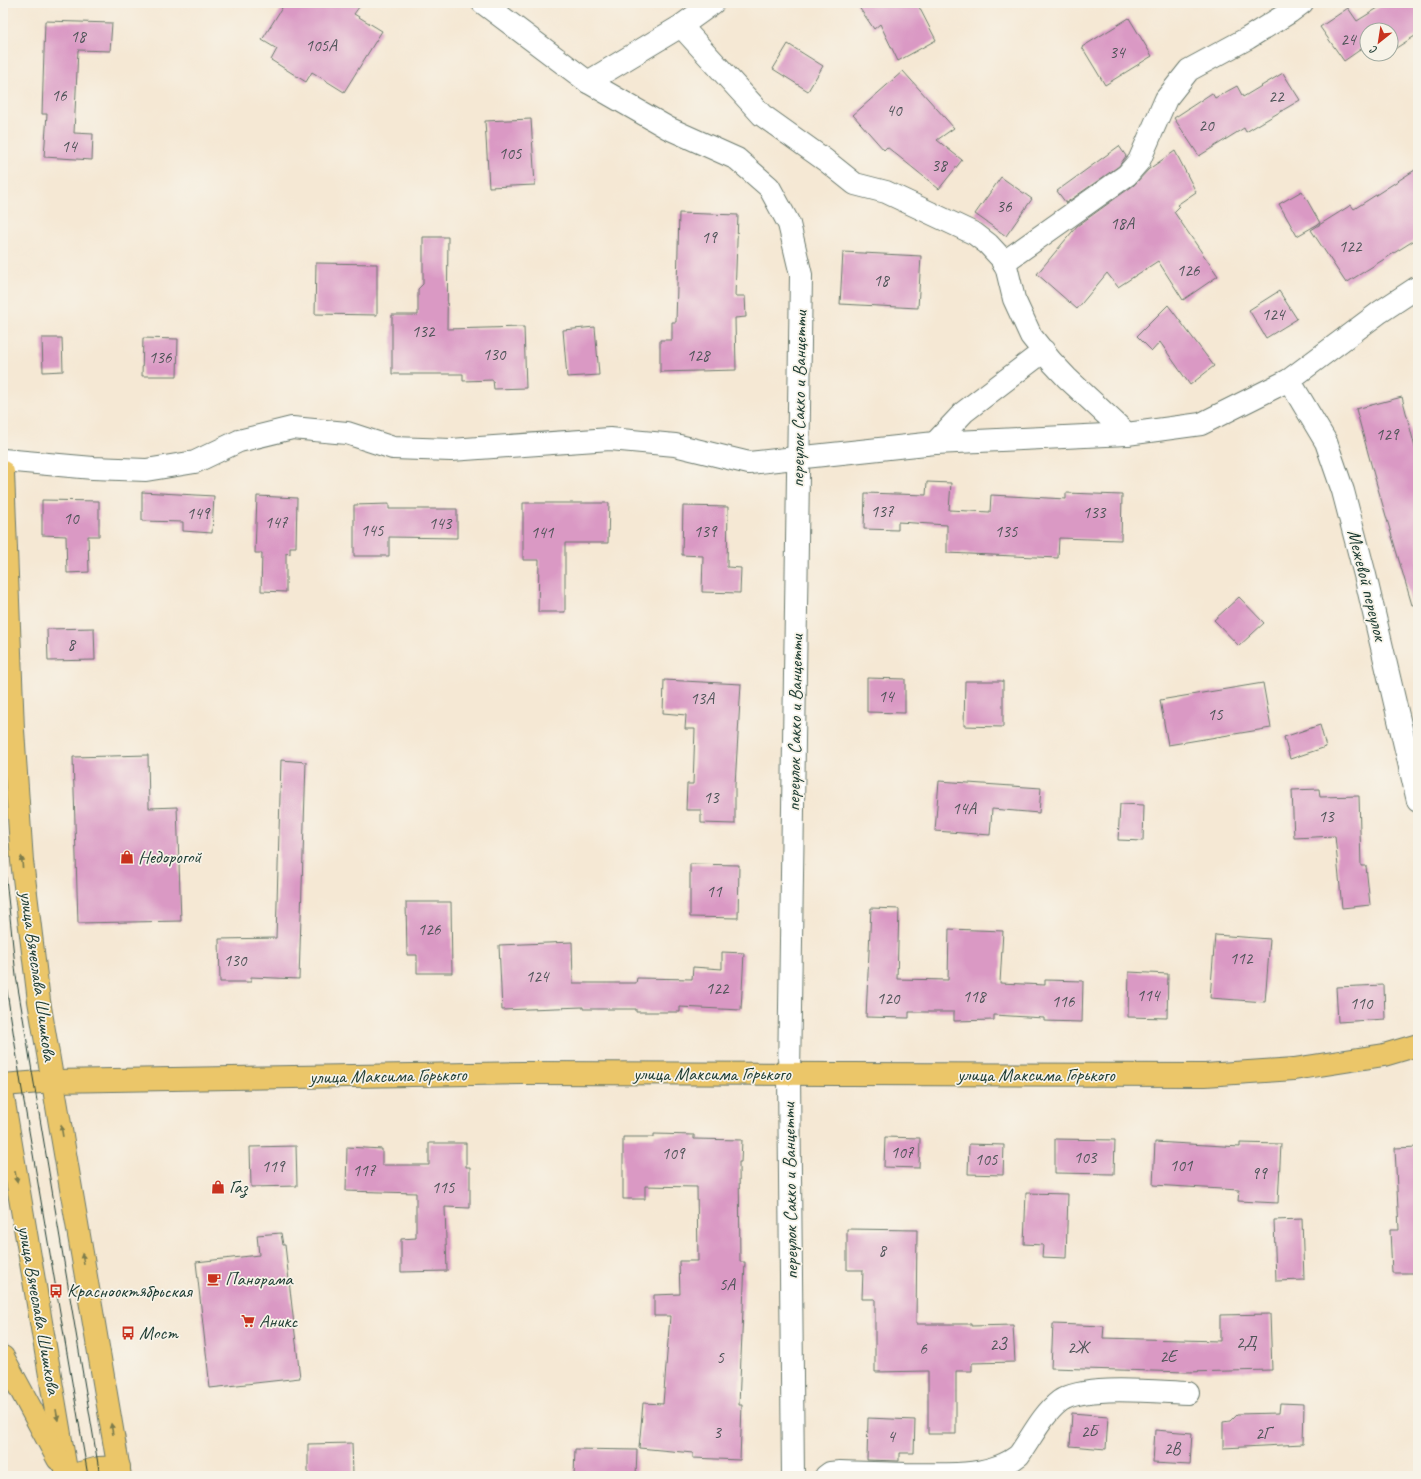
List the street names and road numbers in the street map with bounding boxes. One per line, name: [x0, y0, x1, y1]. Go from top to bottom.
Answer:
street label: переулок Сакко и Ванцетти: [785, 309, 813, 488]
street label: Межевой переулок: [1342, 527, 1393, 645]
street label: переулок Сакко и Ванцетти: [781, 633, 809, 812]
street label: улица Вячеслава Шишкова: [14, 888, 62, 1064]
street label: улица Максима Горького: [632, 1062, 792, 1086]
street label: улица Максима Горького: [308, 1063, 468, 1089]
street label: улица Максима Горького: [956, 1063, 1116, 1087]
street label: переулок Сакко и Ванцетти: [776, 1101, 804, 1280]
street label: улица Вячеслава Шишкова: [12, 1223, 66, 1398]

